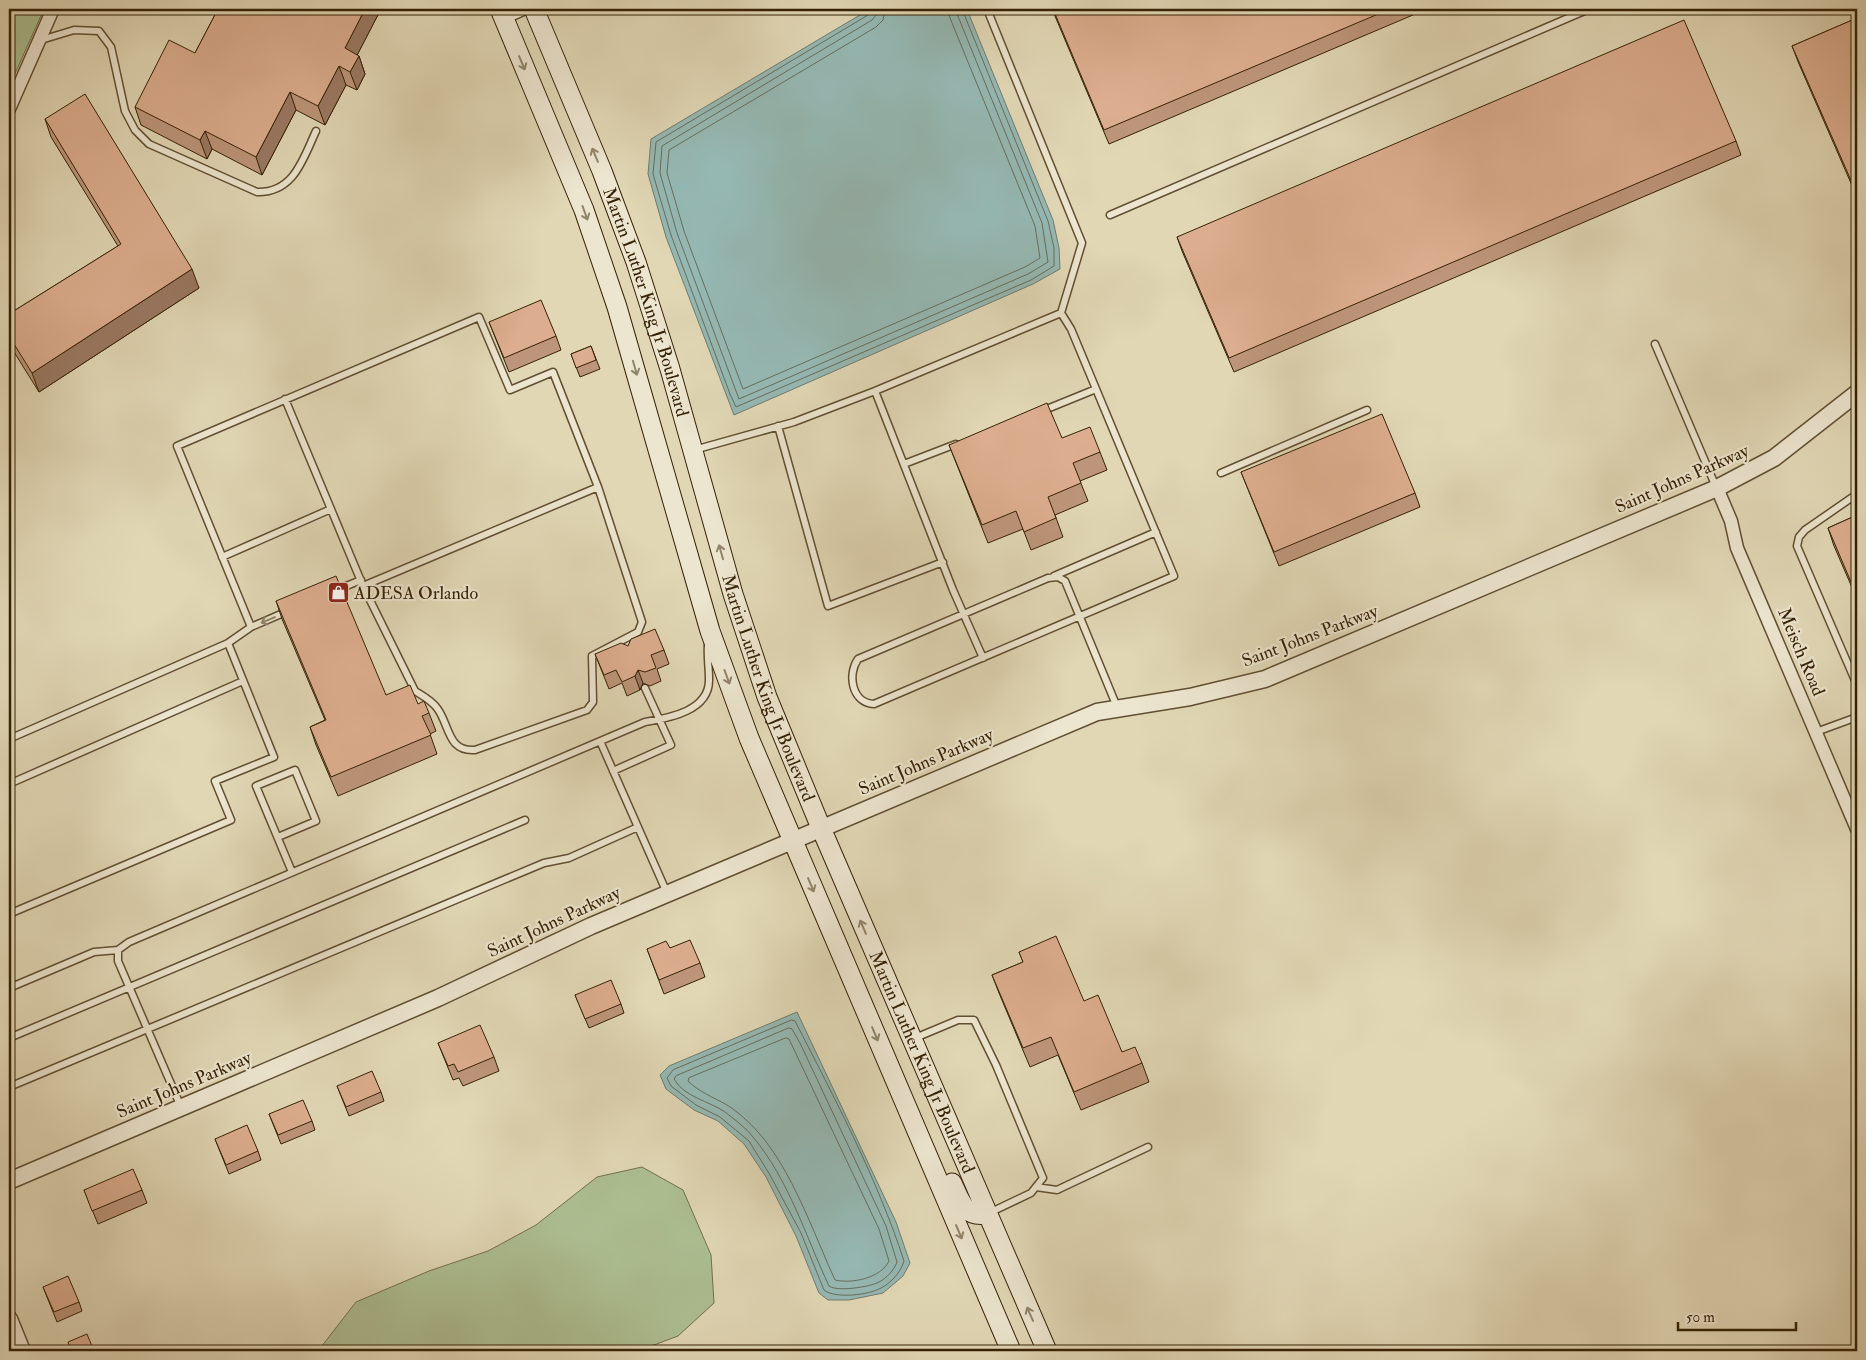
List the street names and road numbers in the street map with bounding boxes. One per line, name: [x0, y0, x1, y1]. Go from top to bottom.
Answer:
street label: Martin Luther King Jr Boulevard: [598, 184, 694, 419]
street label: Saint Johns Parkway: [1612, 439, 1753, 519]
street label: Martin Luther King Jr Boulevard: [717, 572, 820, 805]
street label: Saint Johns Parkway: [1239, 599, 1382, 673]
street label: Meisch Road: [1772, 604, 1830, 700]
street label: Saint Johns Parkway: [855, 723, 998, 801]
street label: Saint Johns Parkway: [484, 881, 625, 963]
street label: Martin Luther King Jr Boulevard: [864, 947, 980, 1177]
street label: Saint Johns Parkway: [113, 1046, 256, 1124]

